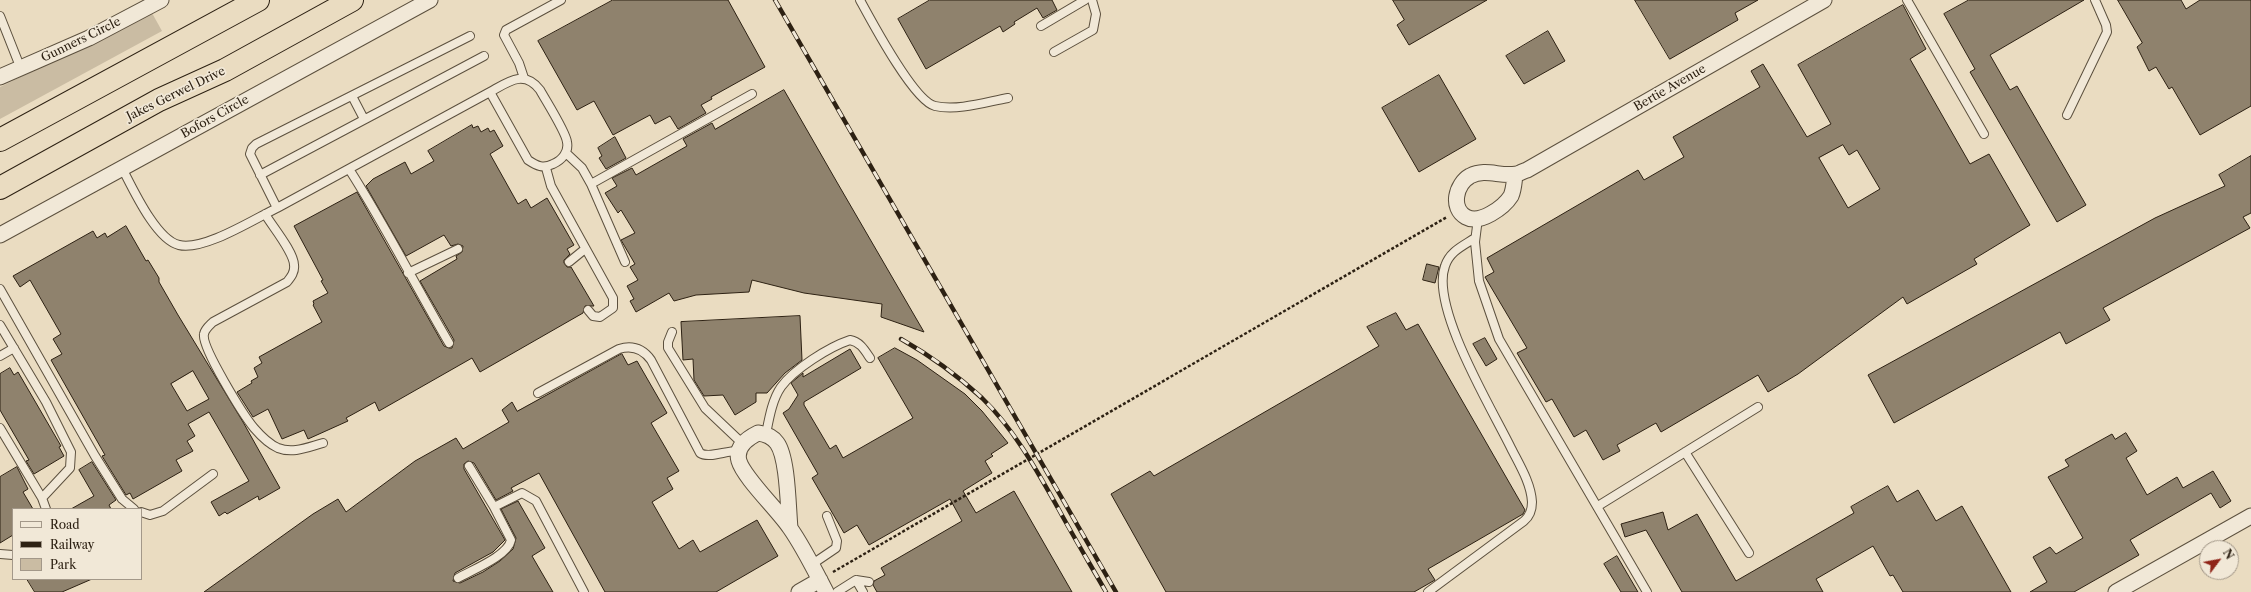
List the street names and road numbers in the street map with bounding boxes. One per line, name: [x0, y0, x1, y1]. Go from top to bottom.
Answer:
street label: Gunners Circle: [39, 15, 123, 65]
street label: Bertie Avenue: [1631, 62, 1709, 114]
street label: Jakes Gerwel Drive: [124, 64, 228, 124]
street label: Bofors Circle: [179, 93, 251, 141]

